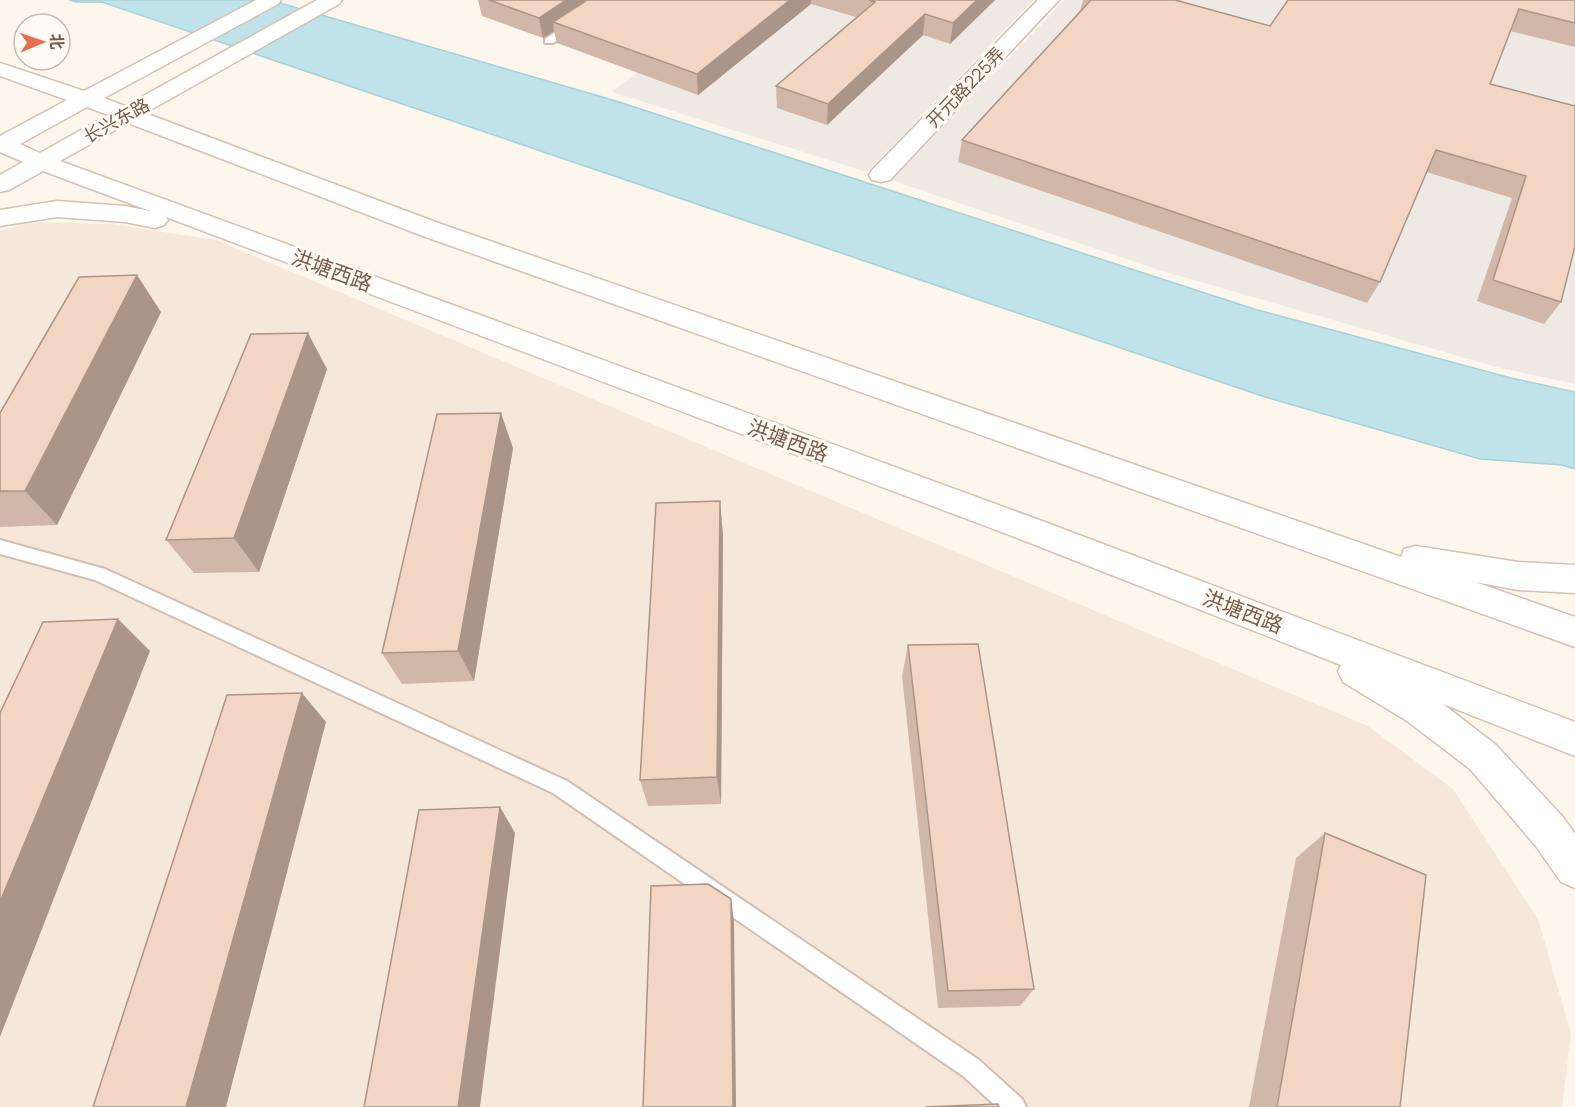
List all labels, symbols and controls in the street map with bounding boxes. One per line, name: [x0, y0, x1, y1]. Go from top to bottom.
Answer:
north arrow: [12, 12, 72, 72]
text: 北: [46, 33, 68, 50]
street label: 开元路225弄: [921, 42, 1009, 132]
street label: 长兴东路: [79, 92, 153, 148]
street label: 洪塘西路: [288, 242, 376, 298]
street label: 洪塘西路: [744, 412, 832, 468]
street label: 洪塘西路: [1199, 583, 1287, 639]

